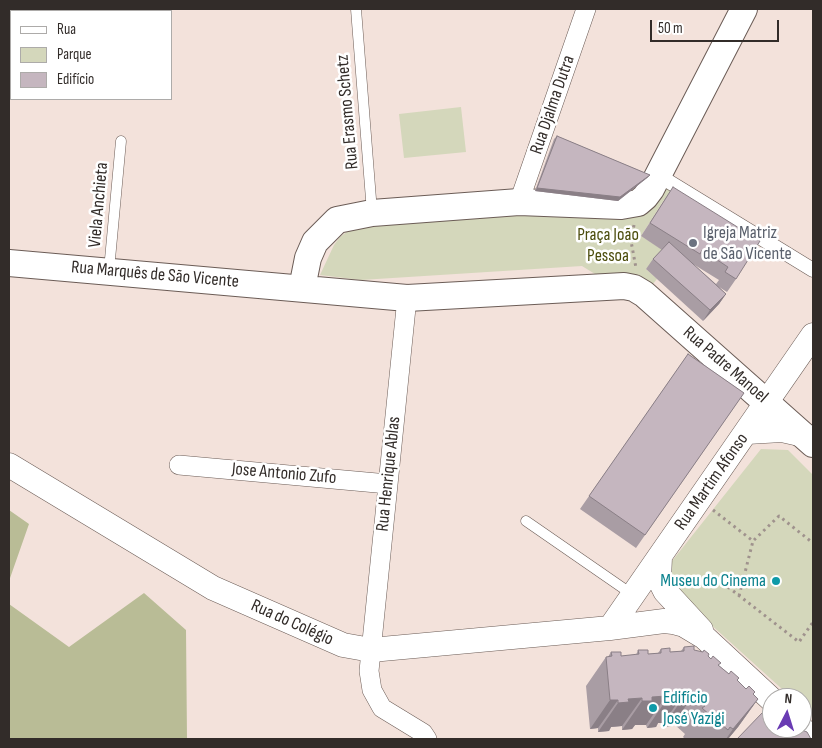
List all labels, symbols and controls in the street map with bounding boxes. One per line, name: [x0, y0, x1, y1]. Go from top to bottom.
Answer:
legend: [10, 10, 172, 100]
scale bar: [652, 10, 781, 42]
text: 50 m: [658, 19, 683, 38]
text: Rua: [57, 20, 76, 39]
text: Parque: [57, 45, 92, 64]
street label: Rua Djalma Dutra: [526, 53, 580, 157]
street label: Rua Erasmo Schetz: [332, 54, 364, 170]
text: Edifício: [57, 70, 94, 89]
street label: Viela Anchieta: [85, 162, 113, 248]
place label: Igreja Matriz de São Vicente: [703, 222, 792, 264]
park label: Praça João Pessoa: [577, 224, 639, 266]
marker: Igreja Matriz de São Vicente: [687, 237, 699, 249]
street label: Rua Marquês de São Vicente: [70, 257, 240, 293]
street label: Rua Padre Manoel: [678, 322, 772, 408]
street label: Rua Henrique Ablas: [372, 415, 406, 533]
street label: Rua Martim Afonso: [671, 429, 753, 535]
street label: Jose Antonio Zufo: [231, 459, 337, 489]
place label: Museu do Cinema: [660, 570, 766, 592]
marker: Museu do Cinema: [770, 575, 782, 587]
street label: Rua do Colégio: [247, 595, 337, 651]
place label: Edifício José Yazigi: [663, 687, 725, 730]
north arrow: [762, 688, 812, 738]
text: N: [784, 690, 793, 707]
marker: Edifício José Yazigi: [647, 702, 659, 714]

